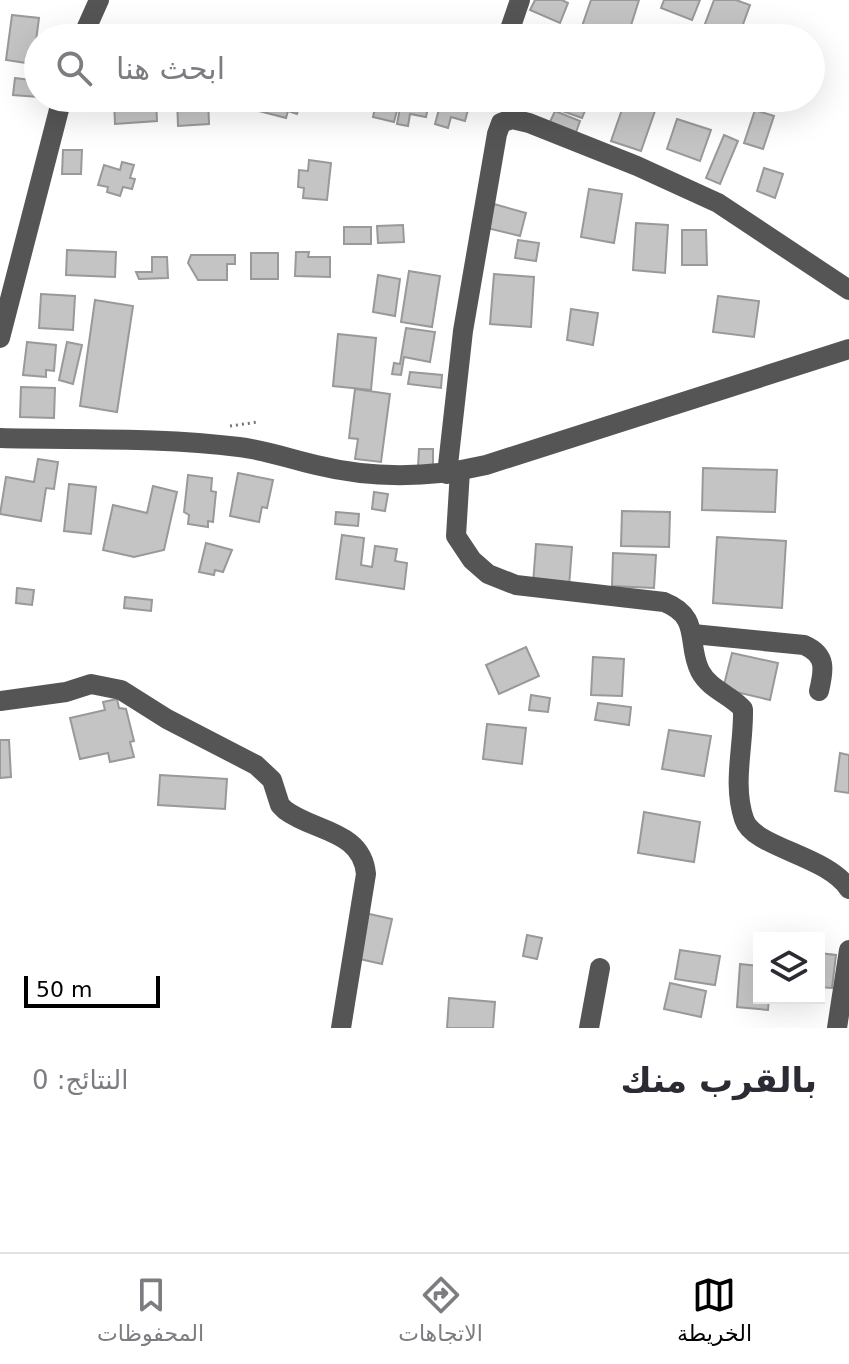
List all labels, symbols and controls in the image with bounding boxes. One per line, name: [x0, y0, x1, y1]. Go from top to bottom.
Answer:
search box: [24, 24, 825, 112]
icon: search: [52, 46, 96, 90]
text: ابحث هنا: [116, 51, 225, 86]
map controls: [753, 932, 825, 1004]
button: layers: [753, 932, 825, 1004]
scale bar: [24, 972, 160, 1008]
text: 50 m: [36, 977, 92, 1002]
text: بالقرب منك: [620, 1060, 817, 1100]
text: النتائج: 0: [32, 1065, 128, 1095]
tab: المحفوظات: [97, 1273, 204, 1346]
tab: الاتجاهات: [398, 1273, 483, 1346]
tab: الخريطة: [677, 1273, 752, 1346]

